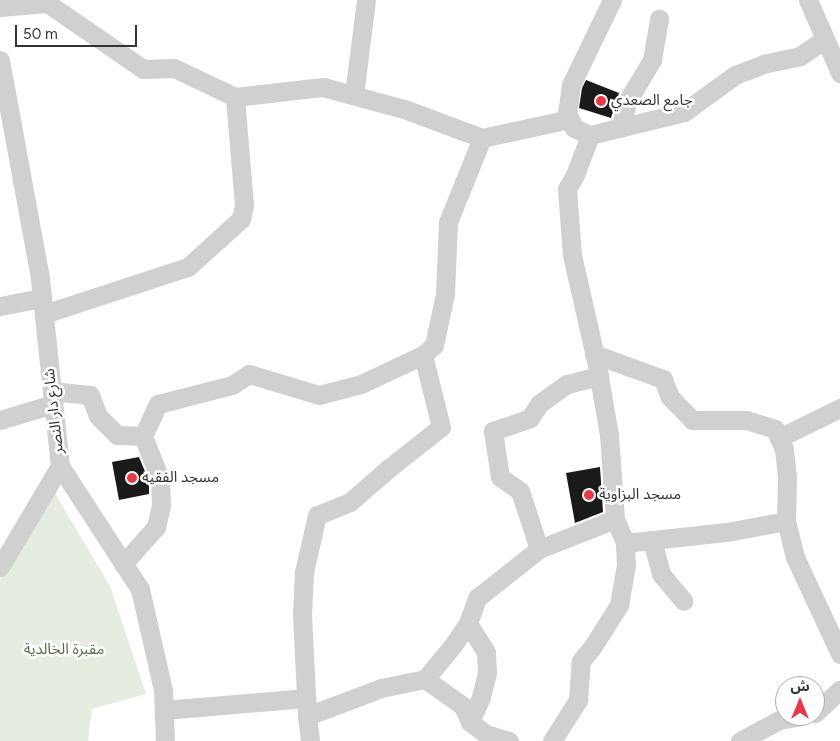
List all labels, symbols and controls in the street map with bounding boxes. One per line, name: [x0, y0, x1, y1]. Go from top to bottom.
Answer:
scale bar: [18, 15, 140, 47]
text: 50 m: [23, 25, 58, 43]
place label: جامع الصعدي: [611, 92, 693, 110]
marker: جامع الصعدي: [595, 95, 607, 107]
street label: شارع دار النصر: [41, 367, 67, 455]
place label: مسجد الفقيه: [142, 469, 219, 487]
marker: مسجد الفقيه: [126, 472, 138, 484]
place label: مسجد البزاوية: [599, 486, 681, 504]
marker: مسجد البزاوية: [583, 489, 595, 501]
park label: مقبرة الخالدية: [24, 641, 104, 659]
north arrow: [775, 676, 825, 726]
text: ش: [790, 678, 810, 695]

